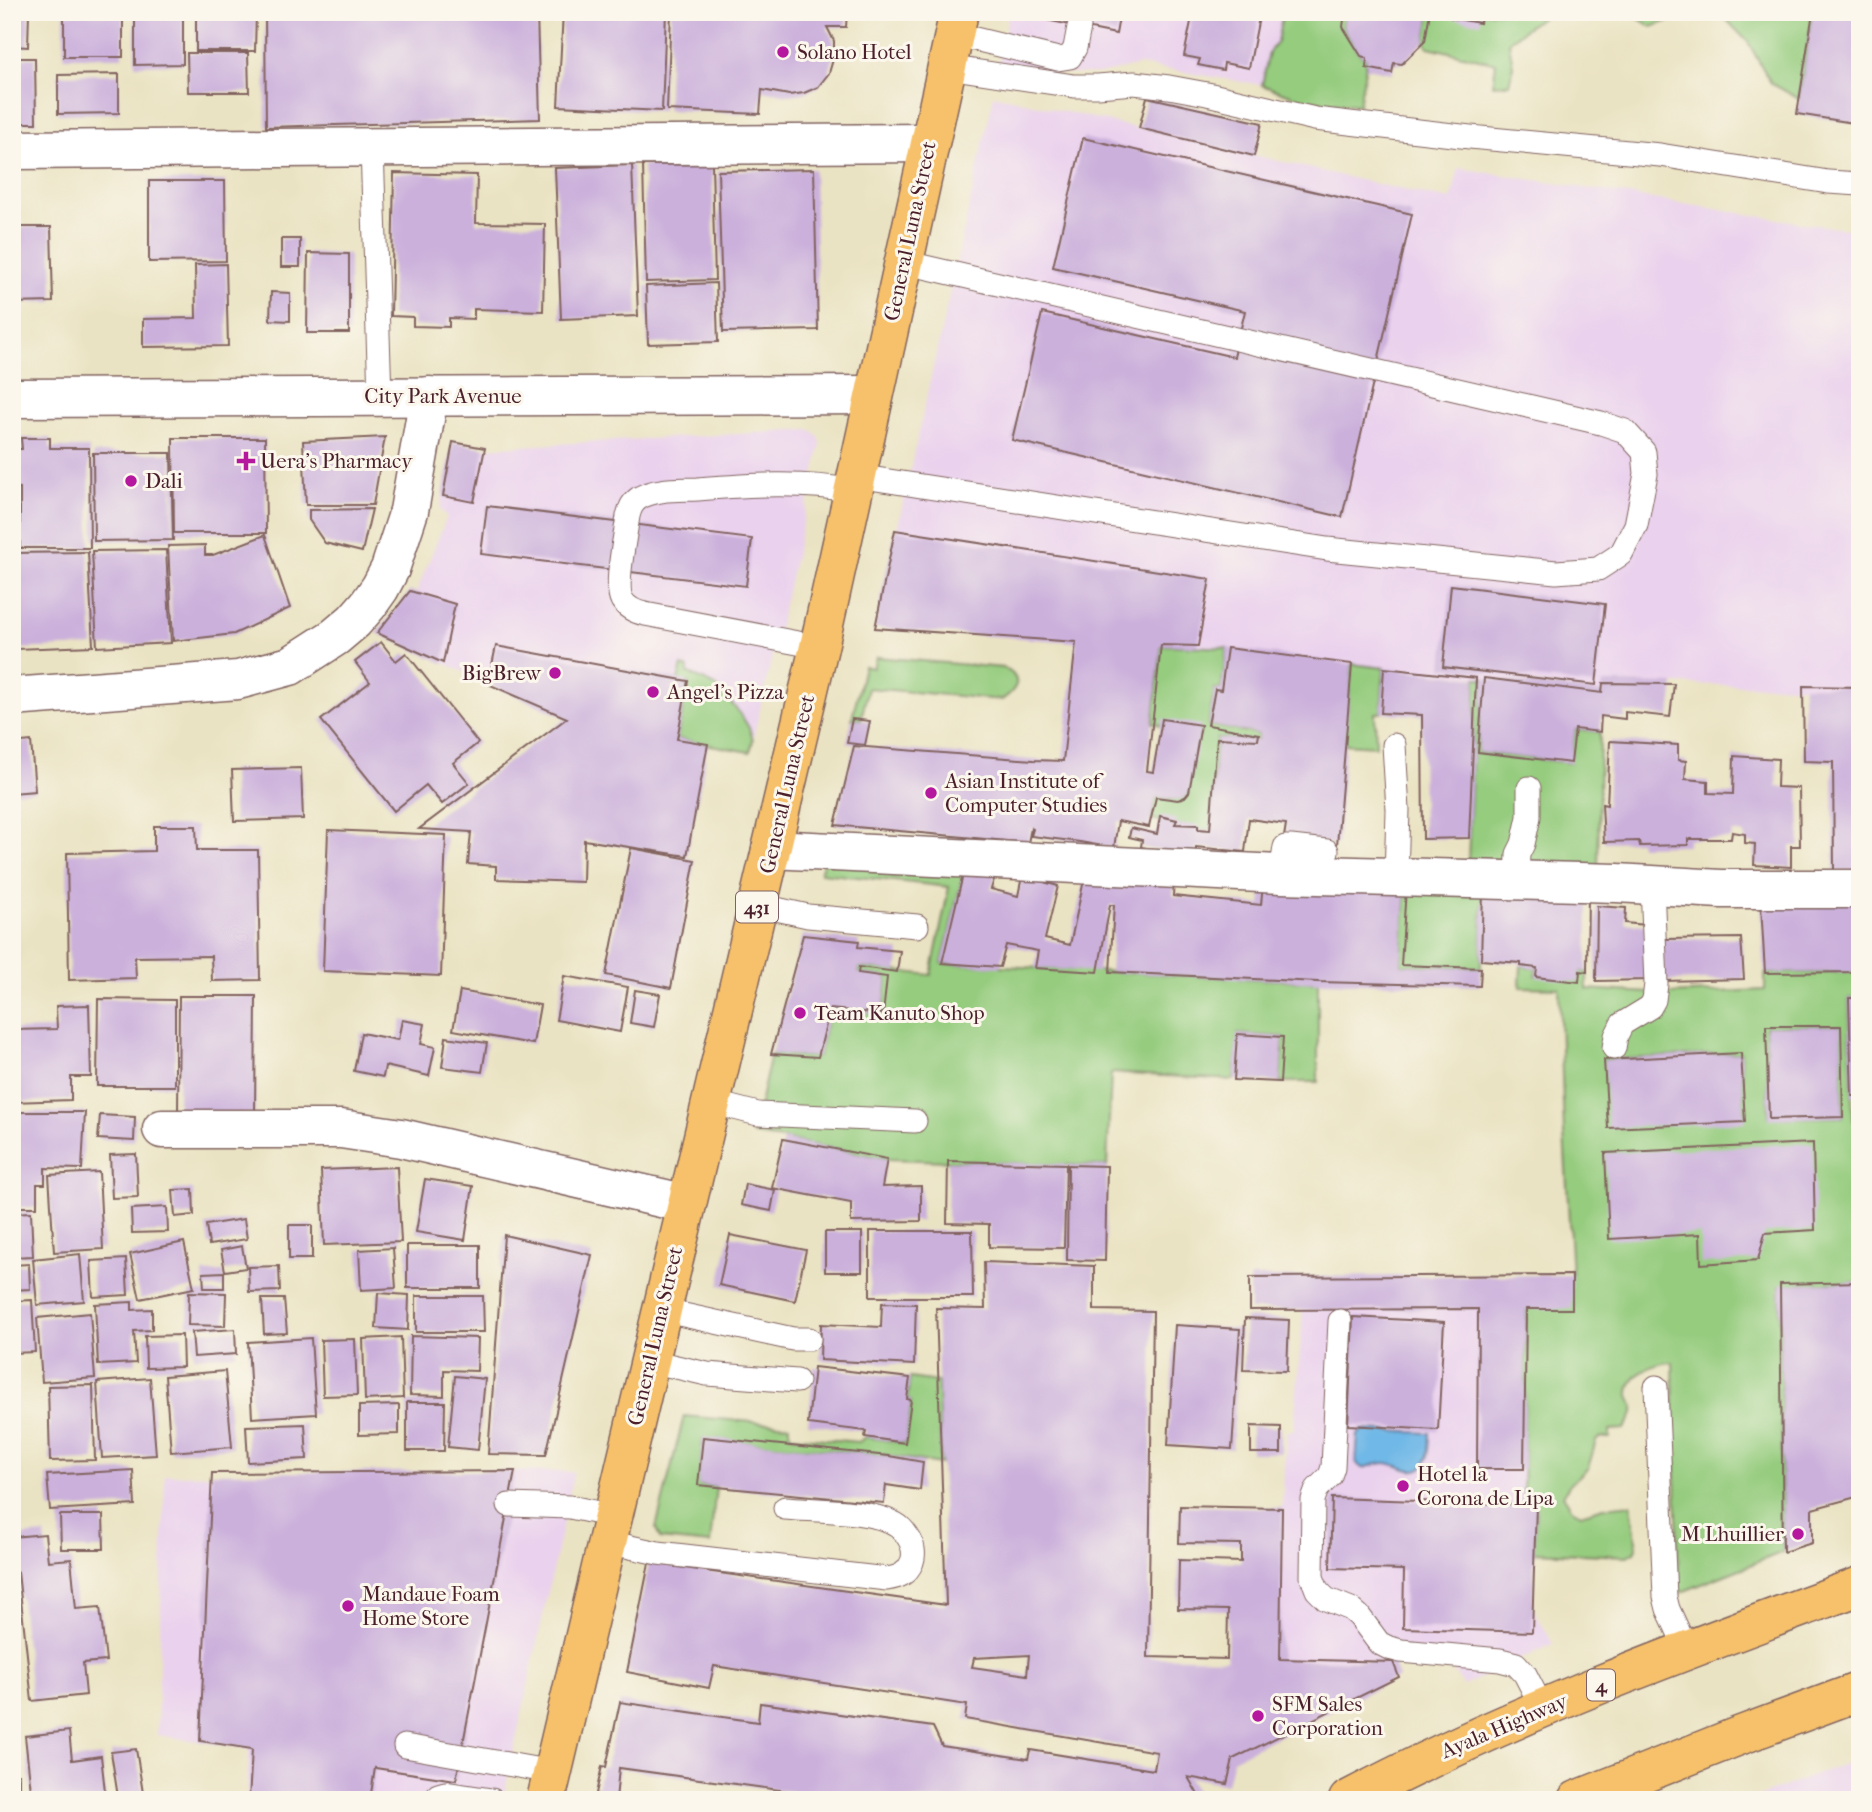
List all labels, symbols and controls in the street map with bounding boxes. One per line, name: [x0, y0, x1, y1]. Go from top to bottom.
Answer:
place label: Solano Hotel: [797, 40, 912, 64]
marker: Solano Hotel: [775, 44, 791, 60]
street label: General Luna Street: [879, 139, 941, 323]
street label: City Park Avenue: [364, 384, 522, 408]
place label: Uera's Pharmacy: [260, 449, 413, 473]
marker: Uera's Pharmacy: [238, 453, 254, 469]
place label: Dali: [145, 469, 183, 493]
marker: Dali: [123, 473, 139, 489]
place label: BigBrew: [462, 661, 542, 685]
marker: BigBrew: [547, 665, 563, 681]
place label: Angel's Pizza: [666, 680, 784, 704]
marker: Angel's Pizza: [645, 684, 661, 700]
street label: General Luna Street: [755, 692, 819, 876]
place label: Asian Institute of Computer Studies: [944, 769, 1108, 817]
marker: Asian Institute of Computer Studies: [923, 785, 939, 801]
road number: 431: [736, 892, 778, 923]
place label: Team Kanuto Shop: [814, 1001, 985, 1025]
marker: Team Kanuto Shop: [792, 1005, 808, 1021]
street label: General Luna Street: [623, 1244, 687, 1428]
place label: Hotel la Corona de Lipa: [1417, 1462, 1554, 1510]
marker: Hotel la Corona de Lipa: [1395, 1478, 1411, 1494]
place label: M Lhuillier: [1681, 1522, 1784, 1546]
marker: M Lhuillier: [1790, 1526, 1806, 1542]
place label: Mandaue Foam Home Store: [362, 1582, 500, 1630]
marker: Mandaue Foam Home Store: [340, 1598, 356, 1614]
road number: 4: [1587, 1670, 1615, 1700]
street label: Ayala Highway: [1436, 1688, 1571, 1764]
place label: SFM Sales Corporation: [1272, 1692, 1383, 1740]
marker: SFM Sales Corporation: [1250, 1708, 1266, 1724]

